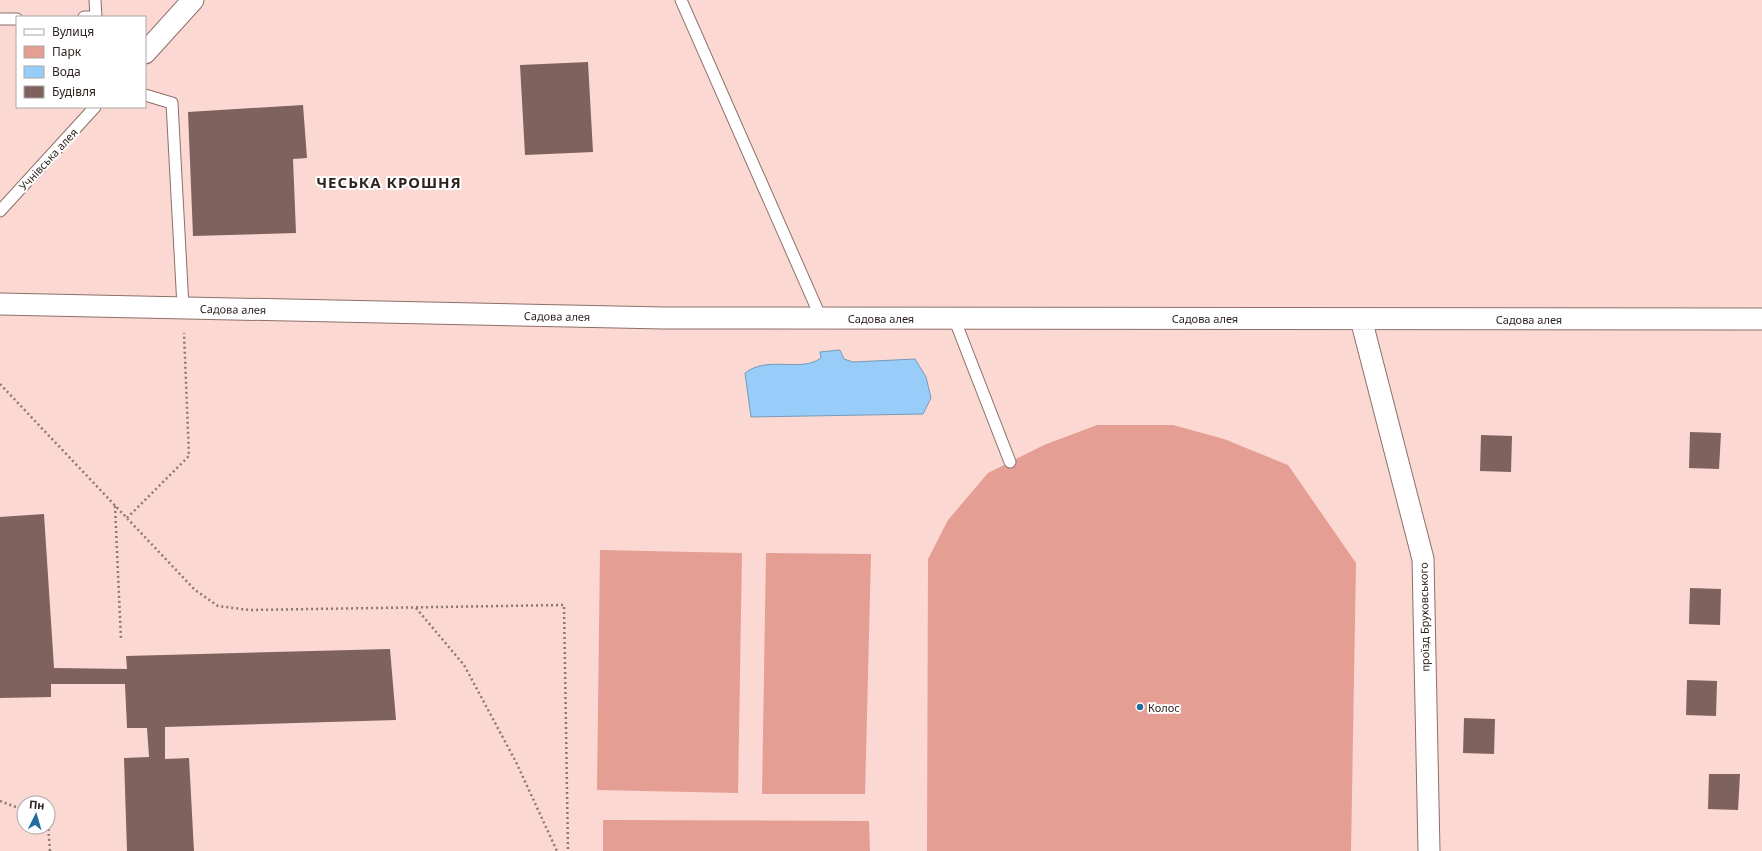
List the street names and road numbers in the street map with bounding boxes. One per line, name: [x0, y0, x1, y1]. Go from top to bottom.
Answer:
street label: Учнівська алея: [15, 125, 81, 193]
street label: Садова алея: [200, 301, 266, 317]
street label: Садова алея: [524, 308, 590, 324]
street label: Садова алея: [848, 311, 914, 326]
street label: Садова алея: [1172, 311, 1238, 326]
street label: Садова алея: [1496, 312, 1562, 327]
street label: проїзд Бруховського: [1416, 562, 1432, 672]

